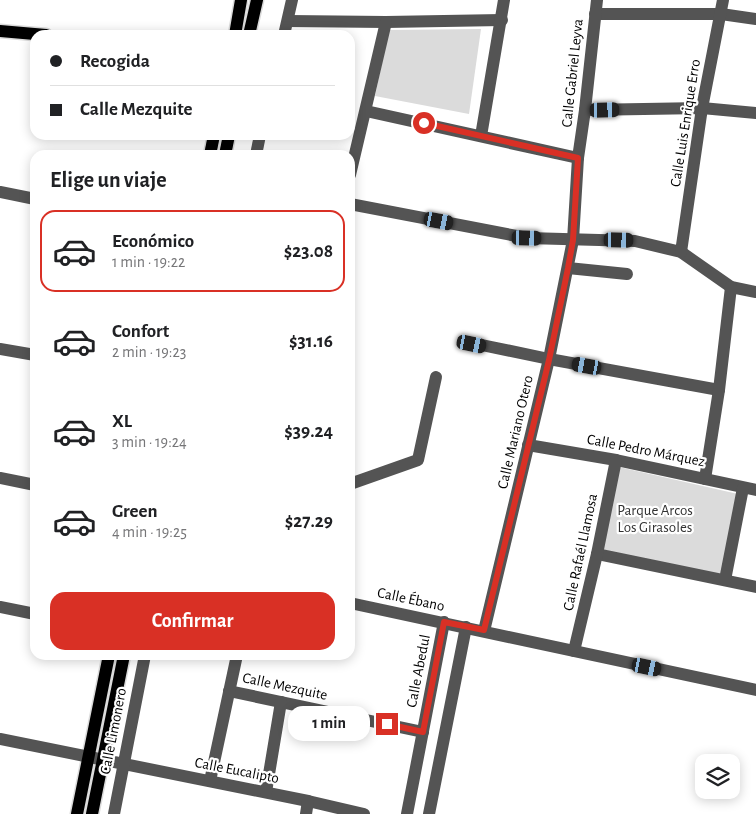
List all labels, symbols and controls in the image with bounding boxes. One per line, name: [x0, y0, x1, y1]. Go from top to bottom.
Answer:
street label: Calle Gabriel Leyva: [559, 18, 586, 128]
text: Recogida: [80, 52, 150, 71]
street label: Calle Luis Enrique Erro: [668, 58, 703, 188]
text: Calle Mezquite: [80, 100, 193, 119]
car: [589, 102, 620, 118]
route start: [413, 112, 435, 134]
text: Elige un viaje: [50, 169, 167, 191]
car: [422, 211, 455, 231]
icon: car: [52, 229, 97, 274]
car: [511, 230, 542, 246]
text: Económico: [112, 232, 194, 251]
car: [603, 232, 634, 248]
text: $23.08: [284, 242, 333, 261]
text: 1 min · 19:22: [112, 254, 185, 270]
icon: car: [52, 319, 97, 364]
text: Confort: [112, 322, 169, 341]
text: $31.16: [289, 332, 333, 351]
car: [455, 334, 488, 354]
text: 2 min · 19:23: [112, 344, 186, 360]
car: [570, 356, 603, 376]
street label: Calle Mariano Otero: [495, 374, 536, 490]
icon: car: [52, 409, 97, 454]
text: XL: [112, 412, 132, 431]
text: $39.24: [284, 422, 333, 441]
street label: Calle Pedro Márquez: [586, 432, 706, 469]
text: 3 min · 19:24: [112, 434, 187, 450]
street label: Calle Rafaél Llamosa: [561, 492, 600, 612]
icon: car: [52, 499, 97, 544]
text: Green: [112, 502, 158, 521]
park label: Parque Arcos Los Girasoles: [617, 503, 693, 535]
text: $27.29: [285, 512, 333, 531]
text: 4 min · 19:25: [112, 524, 187, 540]
street label: Calle Ébano: [376, 583, 446, 614]
button: Confirmar: [50, 592, 335, 650]
street label: Calle Abedul: [404, 633, 433, 709]
car: [630, 657, 663, 677]
street label: Calle Mezquite: [241, 670, 329, 703]
street label: Calle Limonero: [98, 687, 129, 775]
callout: 1 min: [287, 706, 370, 742]
route end: [376, 713, 398, 735]
text: 1 min: [312, 715, 346, 731]
map controls: [695, 754, 740, 799]
button: layers: [695, 754, 740, 799]
street label: Calle Eucalipto: [193, 755, 280, 786]

